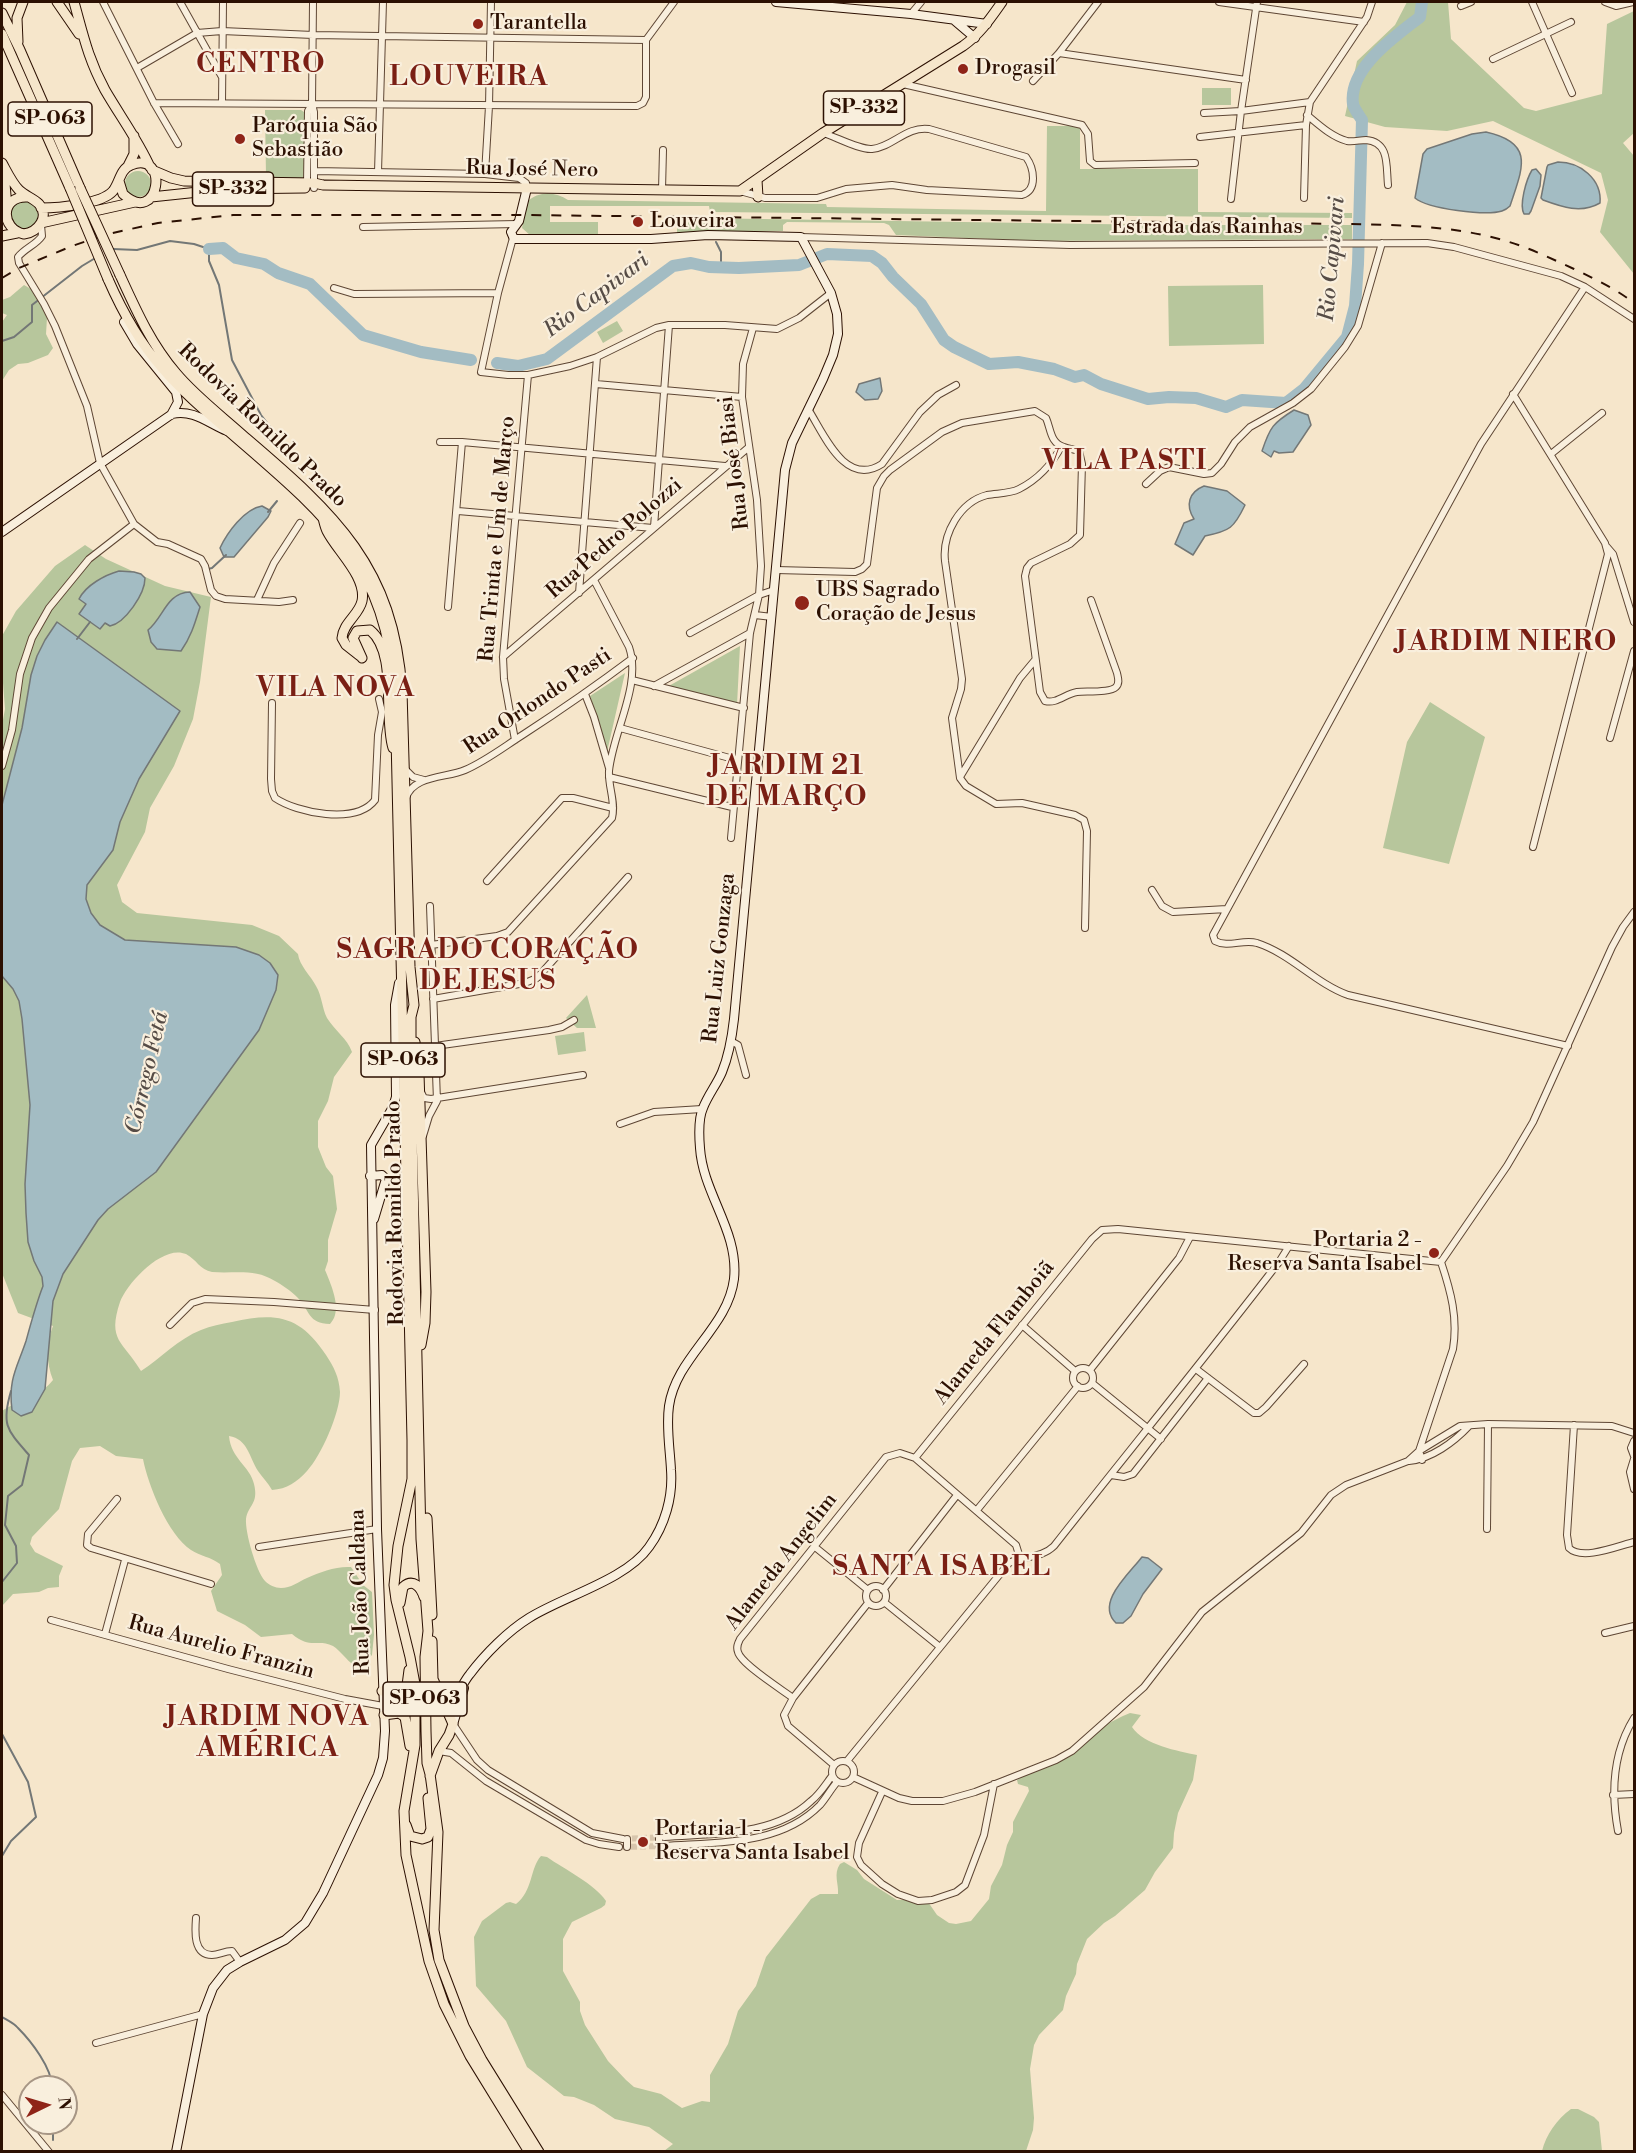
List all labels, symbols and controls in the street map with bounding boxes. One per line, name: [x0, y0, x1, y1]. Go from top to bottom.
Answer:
place label: Tarantella: [490, 11, 587, 37]
marker: Tarantella: [471, 17, 485, 31]
district label: CENTRO: [196, 50, 326, 82]
place label: Drogasil: [975, 56, 1056, 82]
marker: Drogasil: [956, 62, 970, 76]
district label: LOUVEIRA: [389, 63, 549, 95]
road number: SP-332: [824, 91, 904, 125]
road number: SP-063: [8, 102, 92, 136]
place label: Paróquia São Sebastião: [252, 114, 378, 164]
marker: Paróquia São Sebastião: [233, 132, 247, 146]
street label: Rua José Nero: [465, 156, 599, 184]
road number: SP-332: [192, 172, 274, 206]
water label: Rio Capivari: [1314, 196, 1352, 322]
place label: Louveira: [650, 209, 735, 235]
marker: Louveira: [631, 215, 645, 229]
street label: Estrada das Rainhas: [1111, 215, 1303, 241]
water label: Rio Capivari: [539, 248, 655, 344]
street label: Rodovia Romildo Prado: [172, 339, 352, 513]
street label: Rua José Biasi: [714, 395, 756, 531]
street label: Rua Trinta e Um de Março: [475, 415, 521, 663]
district label: VILA PASTI: [1042, 447, 1208, 479]
street label: Rua Pedro Polozzi: [542, 473, 688, 605]
place label: UBS Sagrado Coração de Jesus: [816, 578, 976, 628]
marker: UBS Sagrado Coração de Jesus: [793, 594, 811, 612]
district label: JARDIM NIERO: [1396, 628, 1618, 660]
street label: Rua Orlondo Pasti: [459, 643, 617, 761]
district label: VILA NOVA: [256, 674, 416, 706]
district label: JARDIM 21 DE MARÇO: [706, 752, 868, 815]
street label: Rua Luiz Gonzaga: [699, 872, 741, 1044]
district label: SAGRADO CORAÇÃO DE JESUS: [337, 936, 639, 999]
water label: Córrego Fetá: [121, 1009, 175, 1137]
road number: SP-063: [361, 1043, 445, 1077]
street label: Rodovia Romildo Prado: [381, 1100, 411, 1326]
place label: Portaria 2 - Reserva Santa Isabel: [1228, 1228, 1422, 1278]
marker: Portaria 2 - Reserva Santa Isabel: [1427, 1246, 1441, 1260]
street label: Alameda Flamboiã: [929, 1256, 1061, 1410]
street label: Alameda Angelim: [721, 1489, 843, 1635]
street label: Rua João Caldana: [346, 1509, 376, 1675]
district label: SANTA ISABEL: [833, 1553, 1051, 1585]
street label: Rua Aurelio Franzin: [125, 1611, 317, 1685]
road number: SP-063: [383, 1682, 467, 1716]
district label: JARDIM NOVA AMÉRICA: [166, 1703, 370, 1766]
place label: Portaria 1 - Reserva Santa Isabel: [655, 1817, 849, 1867]
marker: Portaria 1 - Reserva Santa Isabel: [636, 1835, 650, 1849]
north arrow: [18, 2075, 78, 2135]
text: N: [53, 2096, 74, 2111]

